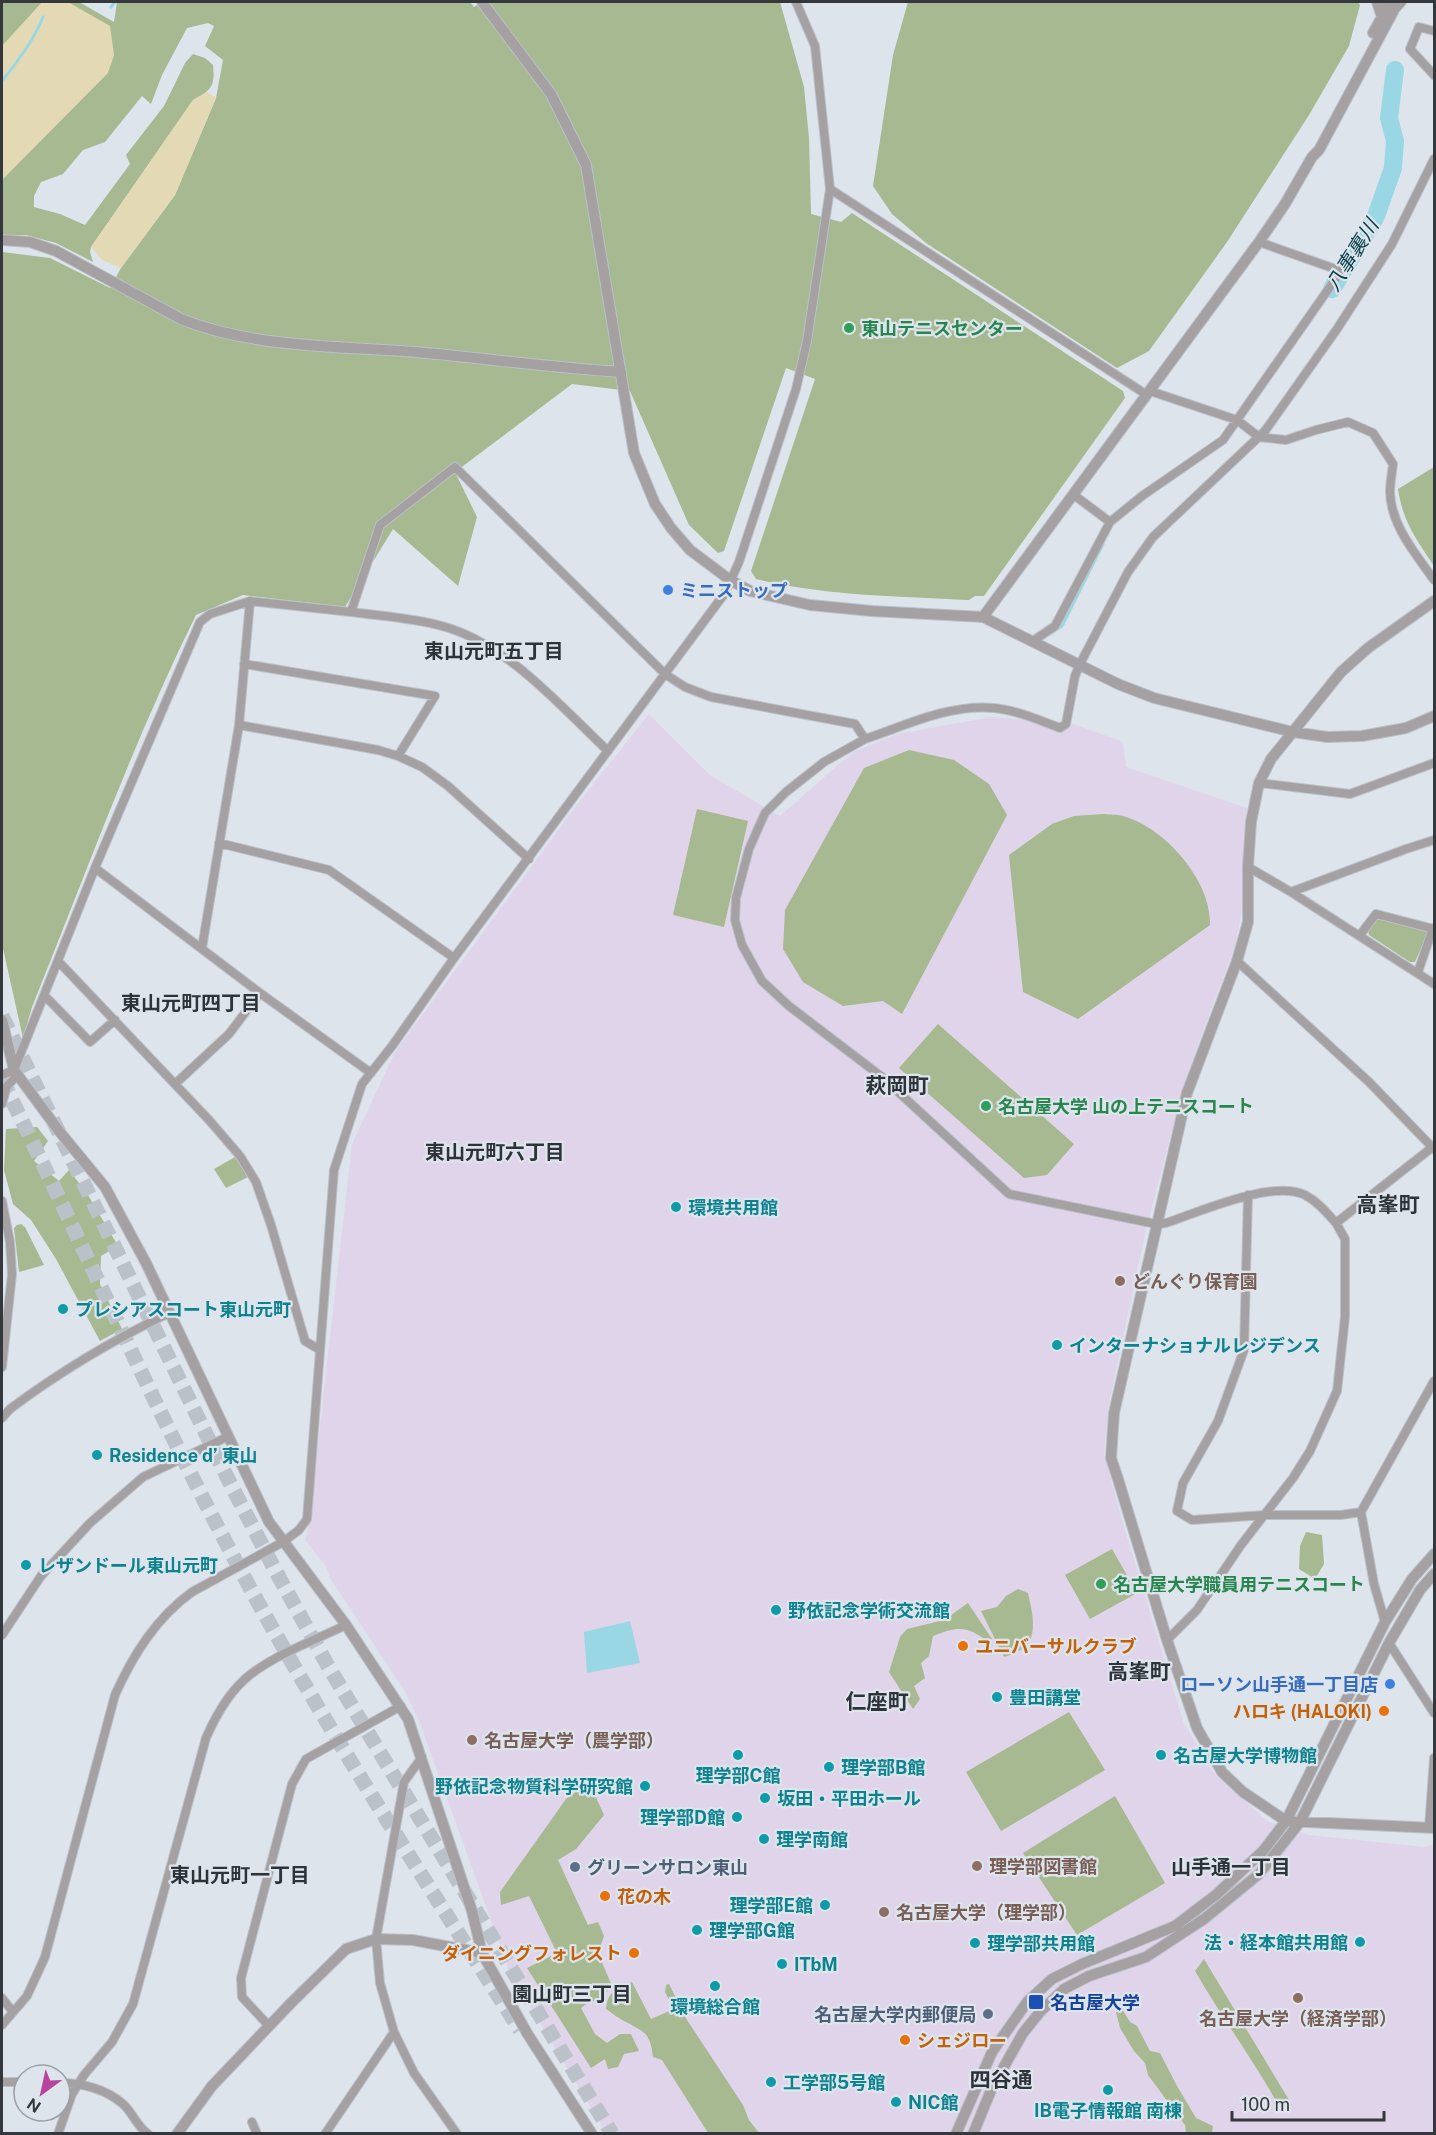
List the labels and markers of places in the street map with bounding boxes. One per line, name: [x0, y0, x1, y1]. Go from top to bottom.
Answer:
place label: 東山テニスセンター: [861, 318, 1023, 339]
marker: 東山テニスセンター: [842, 321, 856, 335]
place label: ミニストップ: [680, 580, 788, 601]
marker: ミニストップ: [661, 583, 675, 597]
place label: 名古屋大学 山の上テニスコート: [998, 1096, 1254, 1117]
marker: 名古屋大学 山の上テニスコート: [979, 1099, 993, 1113]
place label: 環境共用館: [688, 1197, 778, 1218]
marker: 環境共用館: [669, 1200, 683, 1214]
place label: どんぐり保育園: [1132, 1271, 1258, 1292]
marker: どんぐり保育園: [1113, 1274, 1127, 1288]
place label: プレシアスコート東山元町: [75, 1299, 291, 1320]
marker: プレシアスコート東山元町: [56, 1302, 70, 1316]
place label: インターナショナルレジデンス: [1069, 1335, 1321, 1356]
marker: インターナショナルレジデンス: [1050, 1338, 1064, 1352]
place label: Residence d’ 東山: [109, 1445, 257, 1466]
marker: Residence d’ 東山: [90, 1448, 104, 1462]
place label: レザンドール東山元町: [38, 1555, 218, 1576]
marker: レザンドール東山元町: [19, 1558, 33, 1572]
place label: 名古屋大学職員用テニスコート: [1113, 1574, 1365, 1595]
marker: 名古屋大学職員用テニスコート: [1094, 1577, 1108, 1591]
place label: 野依記念学術交流館: [788, 1600, 950, 1621]
marker: 野依記念学術交流館: [769, 1603, 783, 1617]
place label: ユニバーサルクラブ: [975, 1636, 1137, 1657]
marker: ユニバーサルクラブ: [956, 1639, 970, 1653]
place label: ローソン山手通一丁目店: [1180, 1674, 1378, 1695]
marker: ローソン山手通一丁目店: [1383, 1677, 1397, 1691]
place label: 豊田講堂: [1009, 1687, 1081, 1708]
marker: 豊田講堂: [990, 1690, 1004, 1704]
place label: ハロキ (HALOKI): [1233, 1701, 1372, 1722]
marker: ハロキ (HALOKI): [1377, 1704, 1391, 1718]
place label: 名古屋大学（農学部）: [484, 1730, 664, 1751]
marker: 名古屋大学（農学部）: [465, 1733, 479, 1747]
place label: 名古屋大学博物館: [1173, 1745, 1317, 1766]
marker: 理学部C館: [731, 1748, 745, 1762]
marker: 名古屋大学博物館: [1154, 1748, 1168, 1762]
place label: 理学部B館: [841, 1757, 925, 1778]
marker: 理学部B館: [822, 1760, 836, 1774]
place label: 理学部C館: [696, 1765, 780, 1786]
place label: 野依記念物質科学研究館: [435, 1776, 633, 1797]
marker: 野依記念物質科学研究館: [638, 1779, 652, 1793]
place label: 坂田・平田ホール: [777, 1788, 921, 1809]
marker: 坂田・平田ホール: [758, 1791, 772, 1805]
place label: 理学部D館: [640, 1807, 725, 1828]
marker: 理学部D館: [730, 1810, 744, 1824]
place label: 理学南館: [776, 1829, 848, 1850]
marker: 理学南館: [757, 1832, 771, 1846]
place label: 理学部図書館: [989, 1856, 1097, 1877]
place label: グリーンサロン東山: [587, 1857, 748, 1878]
marker: 理学部図書館: [970, 1859, 984, 1873]
marker: グリーンサロン東山: [568, 1860, 582, 1874]
place label: 花の木: [617, 1886, 671, 1907]
marker: 花の木: [598, 1889, 612, 1903]
place label: 理学部E館: [730, 1895, 813, 1916]
marker: 理学部E館: [818, 1898, 832, 1912]
place label: 名古屋大学（理学部）: [896, 1902, 1076, 1923]
marker: 名古屋大学（理学部）: [877, 1905, 891, 1919]
place label: 理学部G館: [709, 1920, 795, 1941]
marker: 理学部G館: [690, 1923, 704, 1937]
place label: 法・経本館共用館: [1204, 1932, 1348, 1953]
place label: 理学部共用館: [987, 1933, 1095, 1954]
marker: 法・経本館共用館: [1353, 1935, 1367, 1949]
marker: 理学部共用館: [968, 1936, 982, 1950]
place label: ダイニングフォレスト: [442, 1943, 622, 1964]
marker: ダイニングフォレスト: [627, 1946, 641, 1960]
place label: ITbM: [794, 1954, 838, 1975]
marker: ITbM: [775, 1957, 789, 1971]
marker: 環境総合館: [708, 1979, 722, 1993]
marker: 名古屋大学（経済学部）: [1291, 1991, 1305, 2005]
place label: 名古屋大学: [1050, 1992, 1140, 2013]
marker: 名古屋大学: [1027, 1993, 1045, 2011]
place label: 環境総合館: [670, 1996, 760, 2017]
place label: 名古屋大学内郵便局: [814, 2004, 976, 2025]
marker: 名古屋大学内郵便局: [981, 2007, 995, 2021]
place label: 名古屋大学（経済学部）: [1199, 2008, 1397, 2029]
place label: シェジロー: [917, 2030, 1007, 2051]
marker: シェジロー: [898, 2033, 912, 2047]
place label: 工学部5号館: [783, 2072, 885, 2093]
marker: 工学部5号館: [764, 2075, 778, 2089]
marker: IB電子情報館 南棟: [1101, 2083, 1115, 2097]
place label: NIC館: [908, 2092, 959, 2113]
marker: NIC館: [889, 2095, 903, 2109]
place label: IB電子情報館 南棟: [1034, 2100, 1182, 2121]

